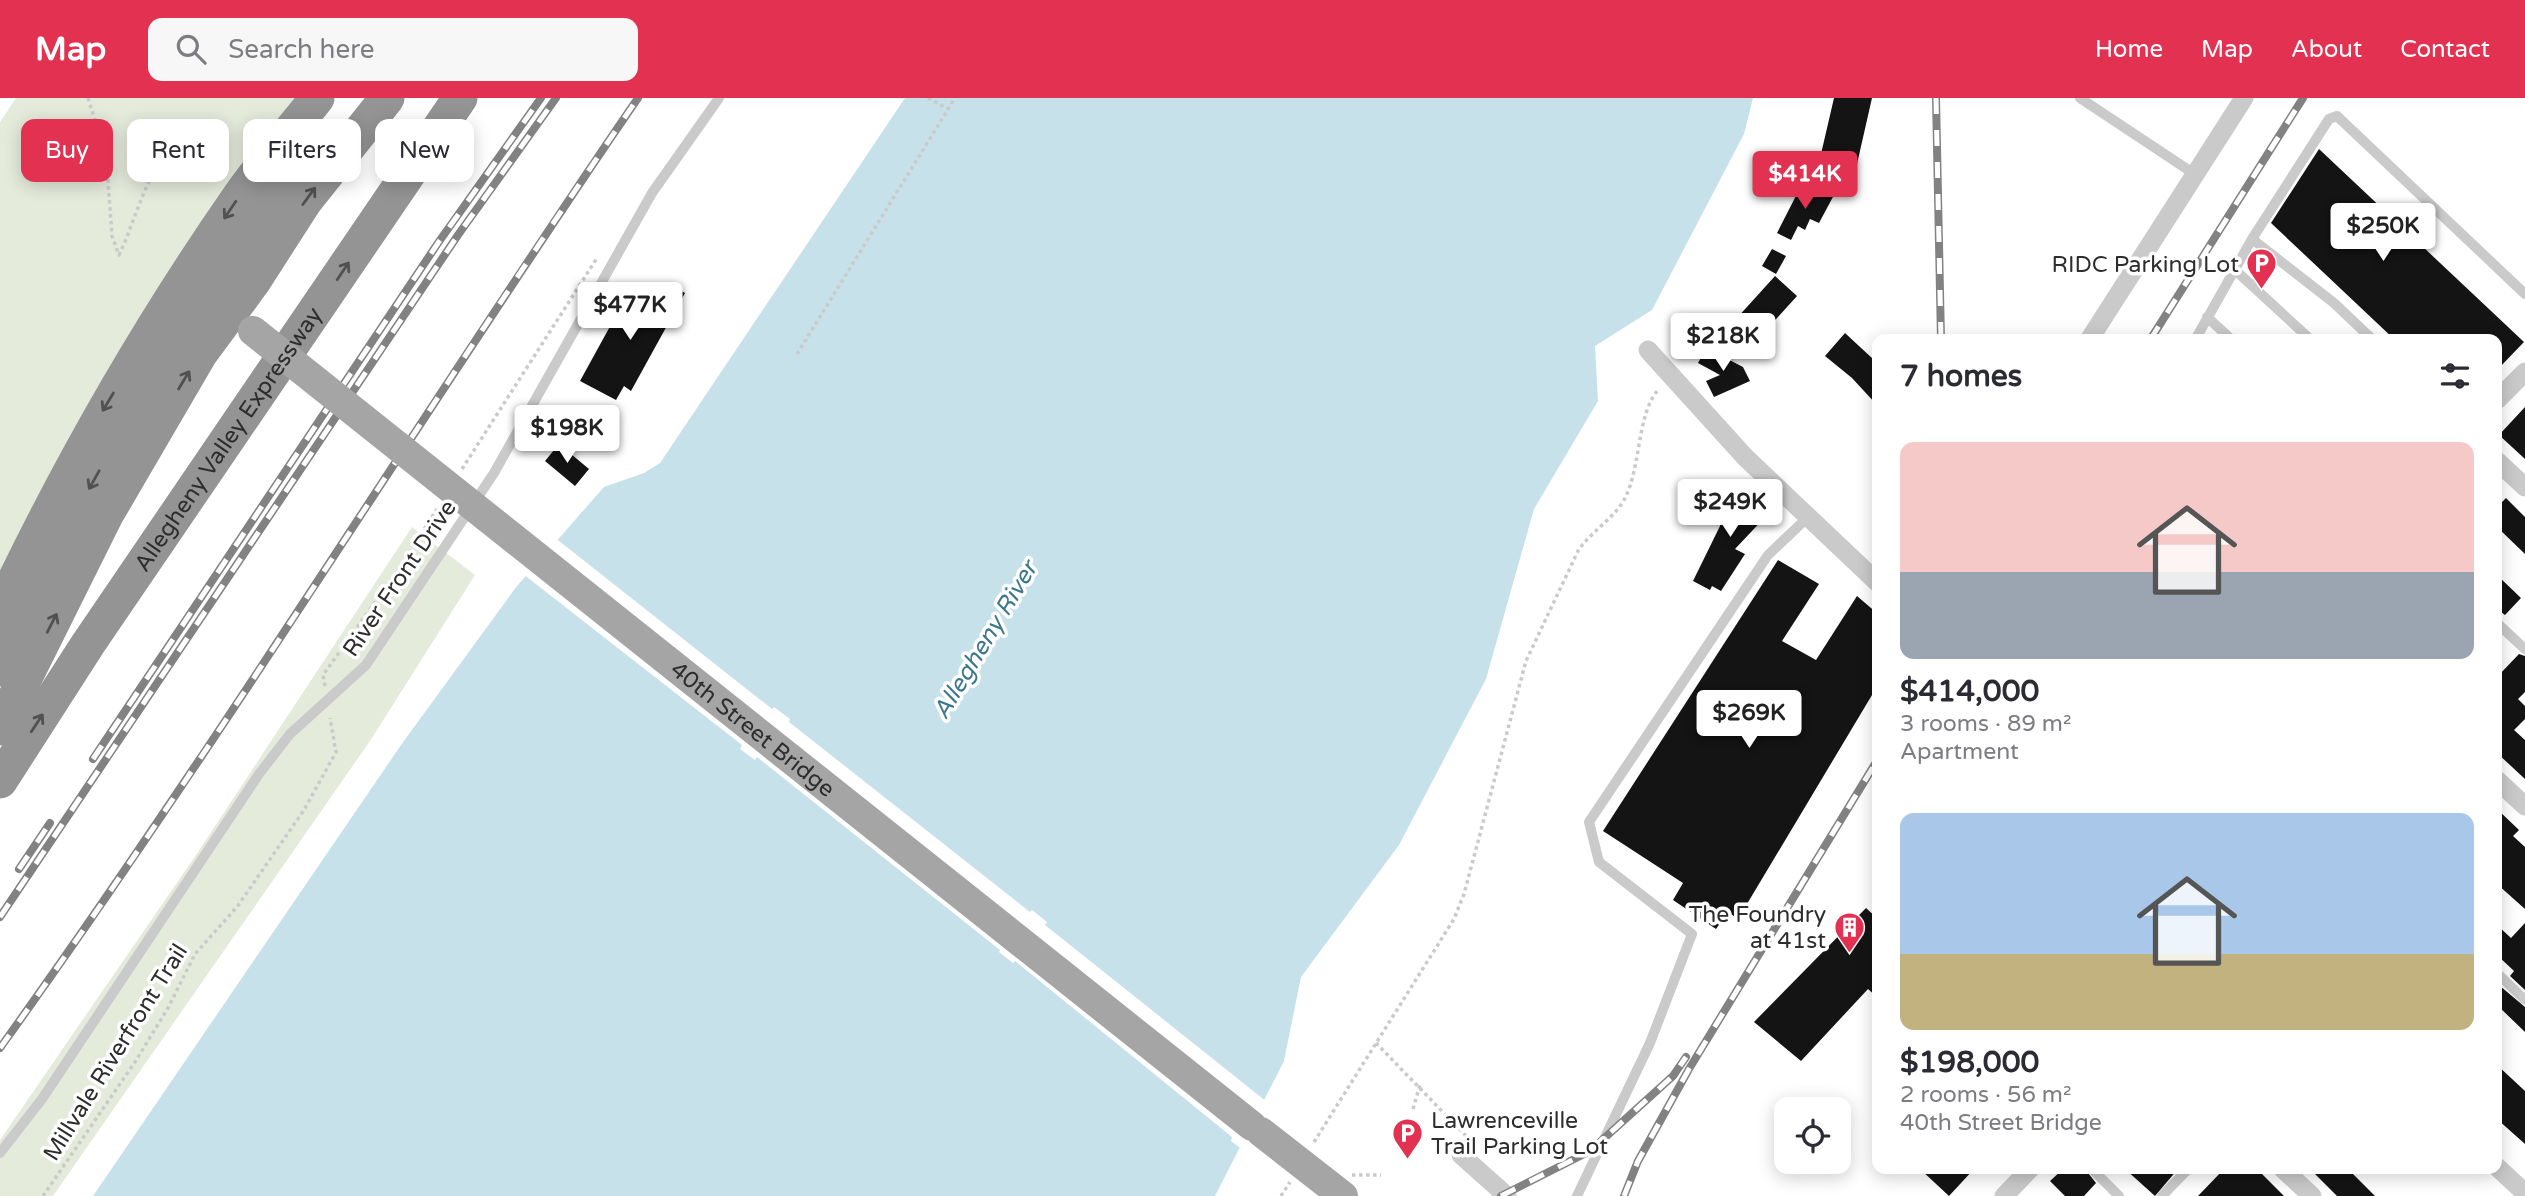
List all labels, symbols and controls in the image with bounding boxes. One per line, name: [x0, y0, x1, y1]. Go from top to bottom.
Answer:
search box: [148, 18, 638, 81]
text: Map: [35, 30, 106, 69]
icon: search: [172, 30, 210, 68]
text: Search here: [228, 34, 374, 65]
text: Home: [2095, 35, 2163, 64]
text: Map: [2201, 35, 2253, 64]
text: About: [2291, 35, 2362, 64]
text: Contact: [2400, 35, 2490, 64]
chip: Buy: [21, 119, 113, 182]
chip: Rent: [127, 119, 229, 182]
chip: Filters: [243, 119, 361, 182]
chip: New: [375, 119, 474, 182]
pin: $414K: [1756, 152, 1854, 211]
text: $414K: [1769, 160, 1841, 188]
one-way arrow: [301, 187, 316, 206]
one-way arrow: [223, 200, 238, 219]
pin: $250K: [2334, 204, 2432, 263]
text: $250K: [2347, 212, 2419, 240]
parking icon: RIDC Parking Lot: [2245, 247, 2279, 291]
place label: RIDC Parking Lot: [2052, 251, 2239, 279]
one-way arrow: [336, 262, 350, 282]
pin: $477K: [581, 282, 679, 342]
text: $477K: [594, 291, 666, 319]
street label: Allegheny Valley Expressway: [129, 302, 329, 577]
pin: $218K: [1674, 314, 1772, 373]
text: $218K: [1687, 322, 1759, 350]
icon: filters: [2436, 357, 2474, 395]
text: 7 homes: [1900, 358, 2022, 395]
one-way arrow: [178, 371, 192, 391]
one-way arrow: [101, 391, 115, 411]
pin: $198K: [518, 406, 616, 465]
text: $198K: [531, 414, 603, 442]
one-way arrow: [87, 469, 100, 490]
pin: $249K: [1681, 480, 1779, 539]
icon: home: [2124, 487, 2250, 613]
text: $249K: [1694, 488, 1766, 516]
street label: River Front Drive: [337, 495, 463, 662]
water label: Allegheny River: [927, 554, 1045, 724]
one-way arrow: [46, 613, 60, 634]
street label: 40th Street Bridge: [665, 656, 840, 803]
text: $414,000: [1900, 673, 2039, 710]
pin: $269K: [1700, 690, 1798, 750]
text: $269K: [1713, 699, 1785, 727]
text: 3 rooms · 89 m²: [1900, 710, 2071, 738]
one-way arrow: [30, 714, 44, 734]
text: Apartment: [1900, 738, 2019, 766]
icon: home: [2124, 858, 2250, 984]
place label: The Foundry at 41st: [1688, 901, 1826, 955]
building icon: The Foundry at 41st: [1832, 910, 1866, 954]
street label: Millvale Riverfront Trail: [38, 939, 194, 1166]
text: $198,000: [1900, 1044, 2039, 1081]
text: 2 rooms · 56 m²: [1900, 1081, 2071, 1109]
map controls: [1774, 1097, 1851, 1174]
button: locate: [1774, 1097, 1851, 1174]
place label: Lawrenceville Trail Parking Lot: [1431, 1107, 1608, 1161]
text: 40th Street Bridge: [1900, 1109, 2102, 1137]
parking icon: Lawrenceville Trail Parking Lot: [1391, 1116, 1425, 1160]

